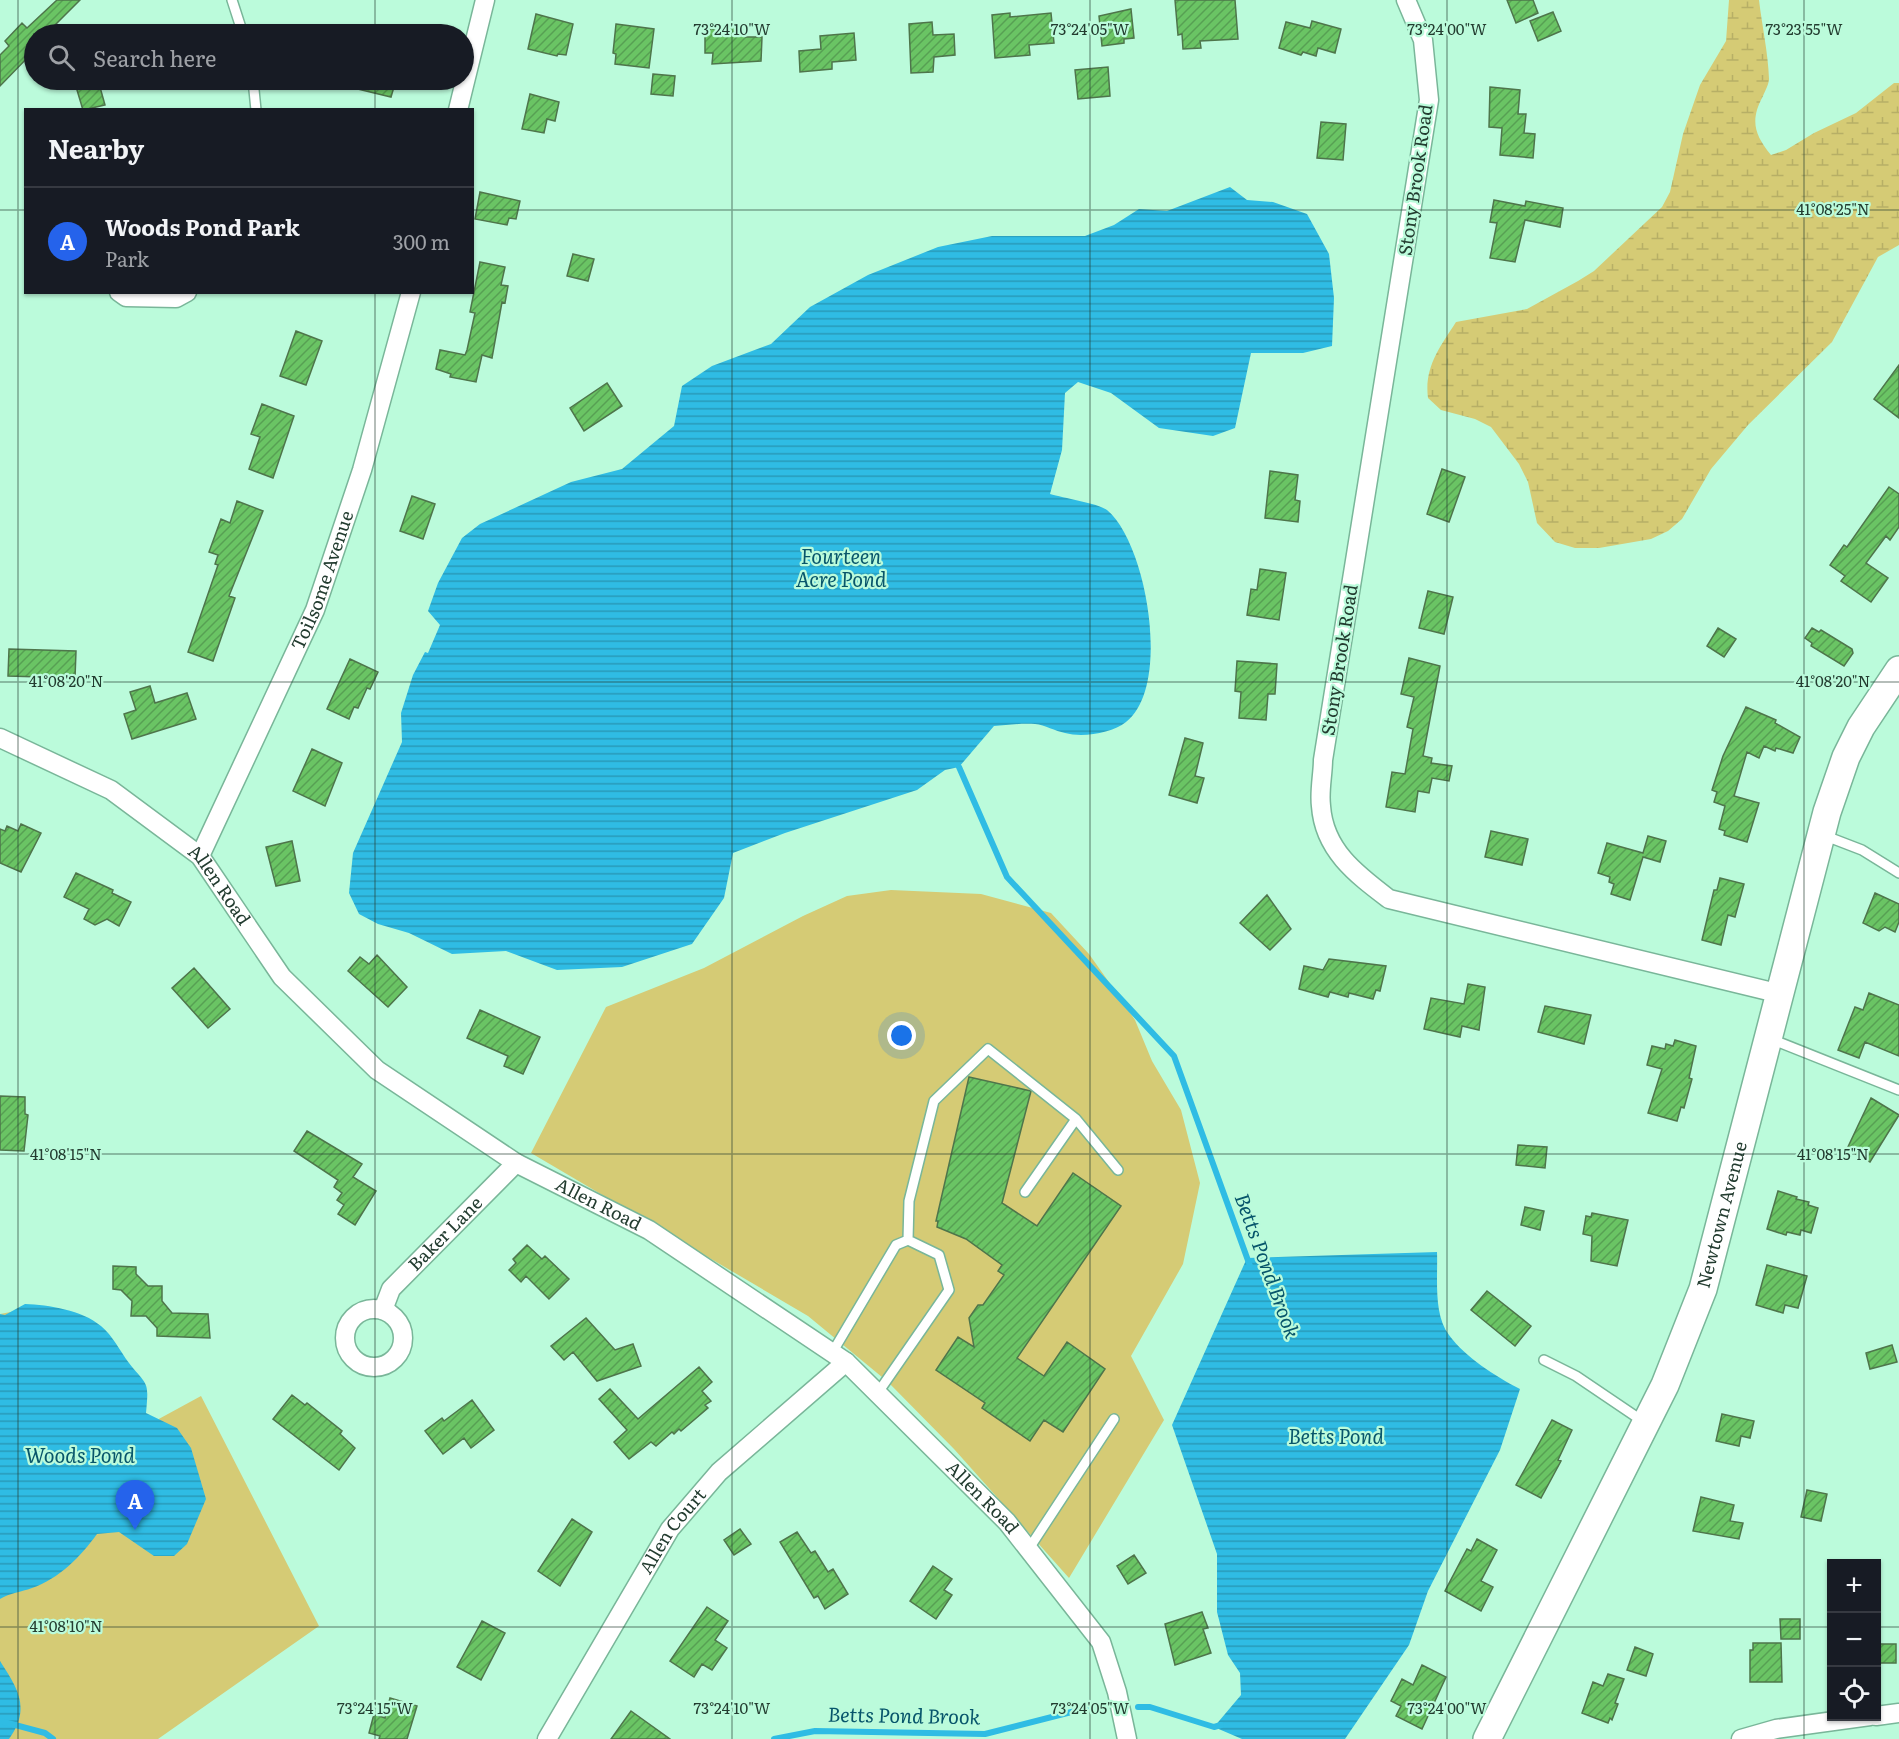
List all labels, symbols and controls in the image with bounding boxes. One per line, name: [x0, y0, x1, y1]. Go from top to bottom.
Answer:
text: 73°24'10"W: [694, 17, 771, 40]
text: 73°24'05"W: [1051, 17, 1130, 40]
text: 73°24'00"W: [1407, 17, 1487, 40]
text: 73°23'55"W: [1765, 17, 1843, 40]
search box: [24, 24, 474, 90]
icon: search: [45, 41, 78, 74]
text: Search here: [93, 41, 216, 74]
street label: Stony Brook Road: [1391, 102, 1438, 257]
text: Nearby: [48, 128, 144, 167]
text: 41°08'25"N: [1796, 197, 1870, 220]
text: Woods Pond Park: [105, 210, 300, 243]
text: A: [60, 226, 75, 256]
text: 300 m: [393, 226, 450, 256]
text: Park: [105, 243, 149, 273]
street label: Toilsome Avenue: [283, 507, 359, 654]
water label: Fourteen Acre Pond: [796, 540, 887, 593]
street label: Stony Brook Road: [1313, 582, 1364, 737]
text: 41°08'20"N: [29, 669, 103, 692]
text: 41°08'20"N: [1796, 669, 1870, 692]
street label: Allen Road: [183, 837, 258, 930]
your location: [887, 1021, 916, 1050]
street label: Newtown Avenue: [1689, 1138, 1753, 1291]
text: 41°08'15"N: [30, 1142, 102, 1165]
text: 41°08'15"N: [1797, 1142, 1869, 1165]
street label: Allen Road: [551, 1170, 647, 1236]
water label: Betts Pond Brook: [1229, 1188, 1309, 1342]
street label: Baker Lane: [401, 1189, 488, 1276]
water label: Betts Pond: [1288, 1420, 1384, 1450]
water label: Woods Pond: [25, 1439, 135, 1469]
street label: Allen Road: [941, 1454, 1026, 1539]
pin: A: [116, 1480, 154, 1530]
street label: Allen Court: [632, 1481, 712, 1579]
map controls: [1827, 1559, 1881, 1721]
button: +: [1827, 1559, 1881, 1613]
button: −: [1827, 1613, 1881, 1667]
text: 41°08'10"N: [30, 1614, 102, 1637]
button: locate: [1827, 1667, 1881, 1721]
text: 73°24'15"W: [337, 1696, 414, 1719]
text: 73°24'10"W: [694, 1696, 771, 1719]
text: 73°24'05"W: [1051, 1696, 1130, 1719]
text: 73°24'00"W: [1407, 1696, 1487, 1719]
water label: Betts Pond Brook: [827, 1698, 981, 1730]

